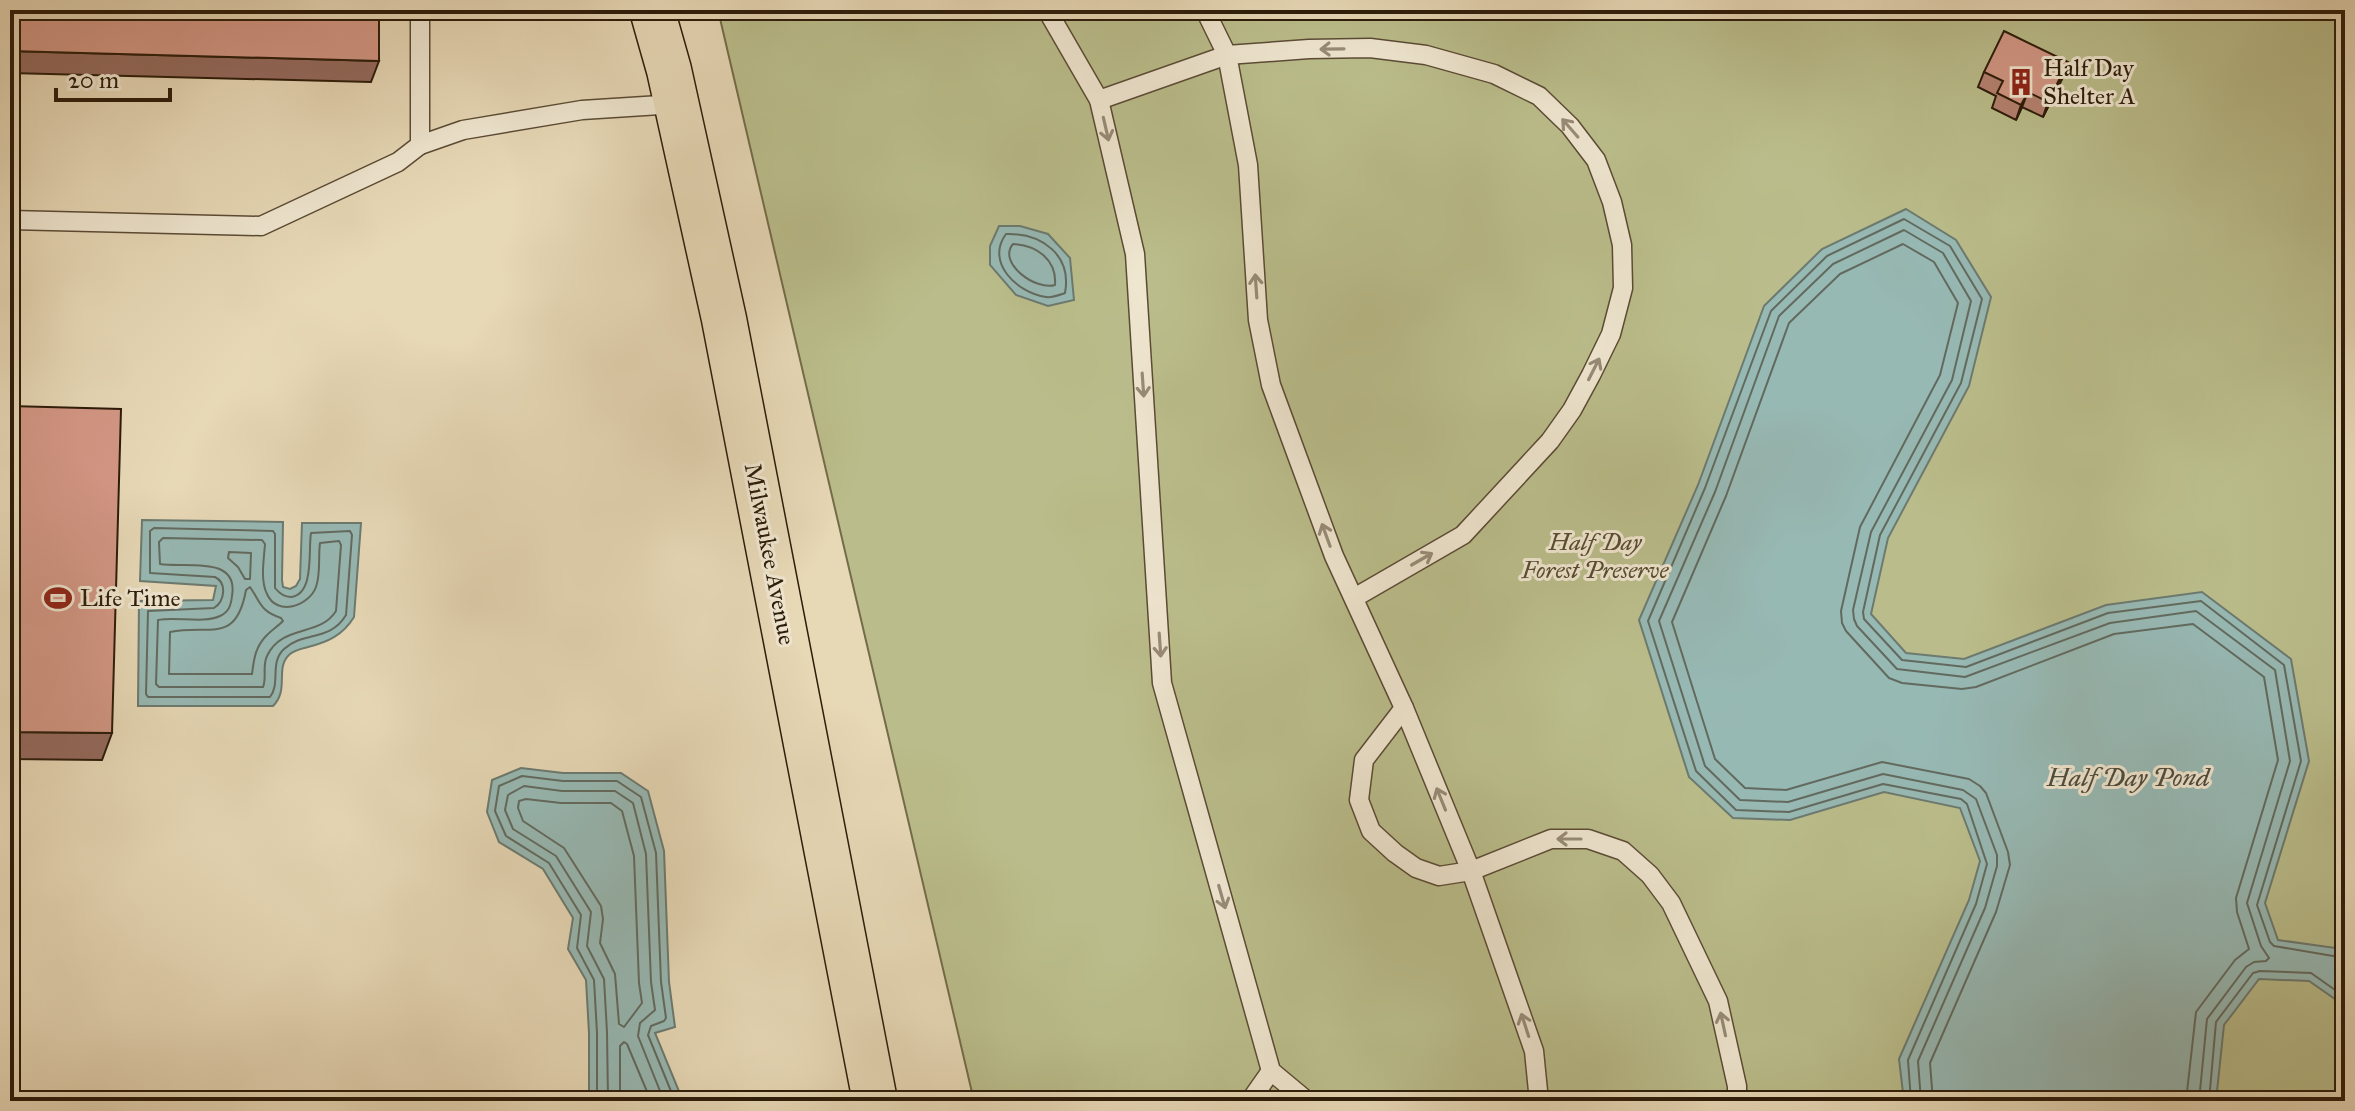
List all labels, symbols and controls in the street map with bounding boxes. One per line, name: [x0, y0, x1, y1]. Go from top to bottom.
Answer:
one-way arrow: [1319, 41, 1346, 56]
scale bar: [56, 52, 170, 102]
place label: Half Day Shelter A: [2043, 53, 2135, 111]
text: 20 m: [68, 65, 119, 95]
building icon: Half Day Shelter A: [2006, 67, 2036, 97]
one-way arrow: [1099, 116, 1114, 141]
one-way arrow: [1561, 119, 1579, 139]
one-way arrow: [1248, 273, 1263, 300]
one-way arrow: [1586, 358, 1602, 382]
one-way arrow: [1136, 371, 1151, 398]
street label: Milwaukee Avenue: [738, 461, 802, 647]
one-way arrow: [1318, 523, 1332, 548]
park label: Half Day Forest Preserve: [1520, 527, 1670, 585]
one-way arrow: [1410, 551, 1433, 567]
sports icon: Life Time: [43, 583, 73, 613]
place label: Life Time: [80, 583, 181, 613]
one-way arrow: [1153, 631, 1168, 658]
water label: Half Day Pond: [2045, 761, 2211, 793]
one-way arrow: [1433, 787, 1448, 812]
one-way arrow: [1556, 831, 1583, 847]
one-way arrow: [1215, 883, 1230, 909]
one-way arrow: [1517, 1012, 1532, 1037]
one-way arrow: [1715, 1012, 1730, 1038]

